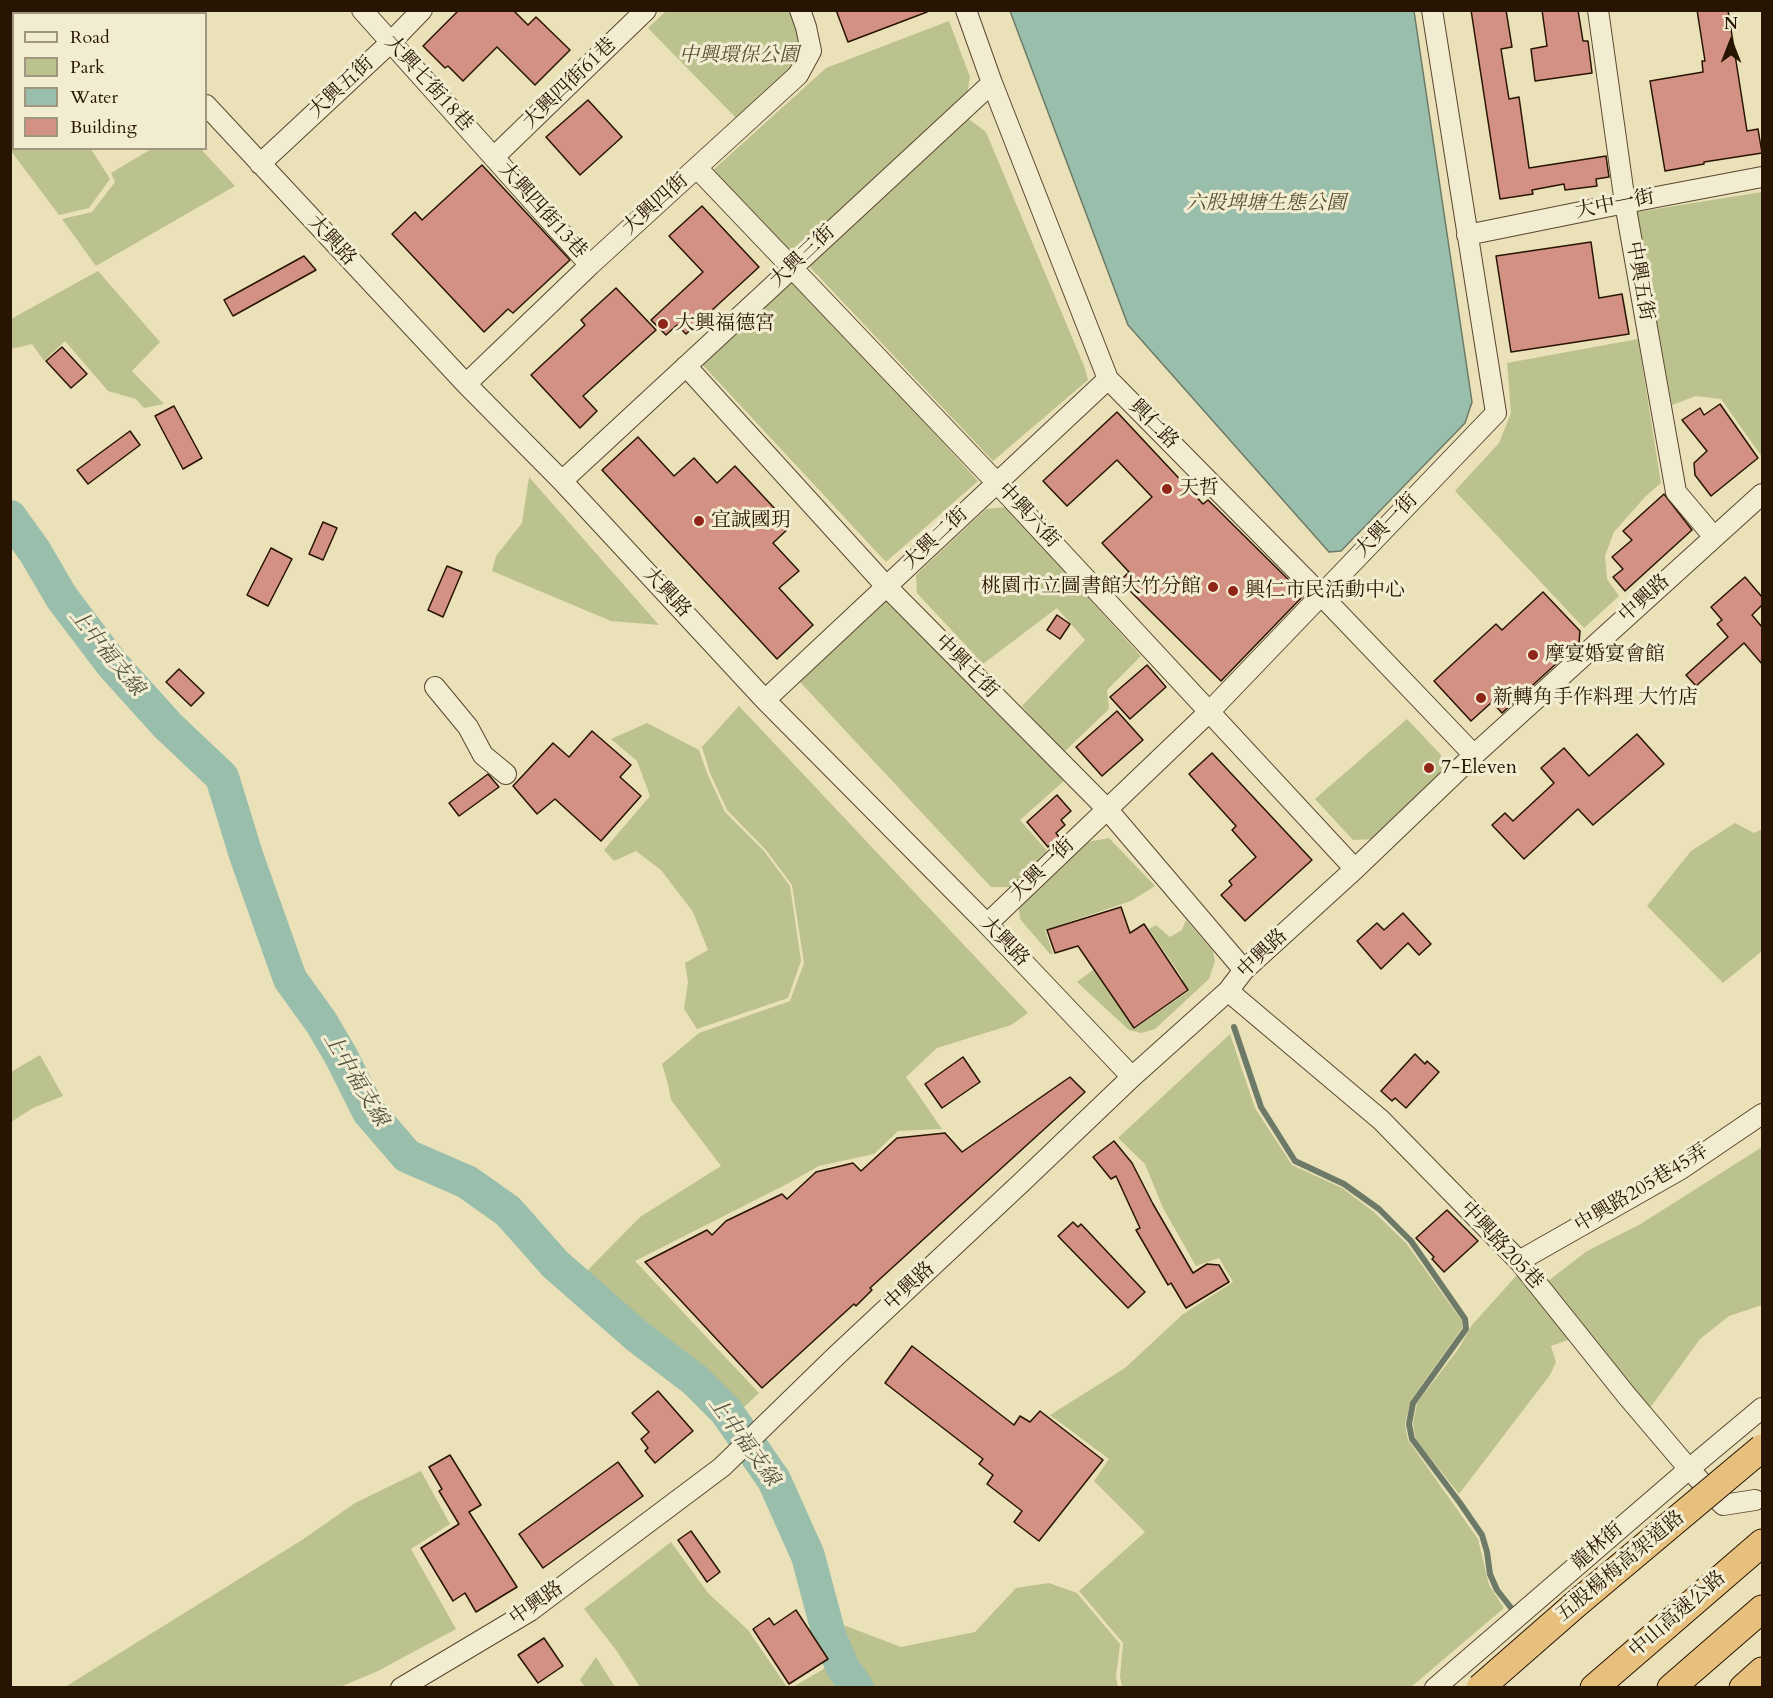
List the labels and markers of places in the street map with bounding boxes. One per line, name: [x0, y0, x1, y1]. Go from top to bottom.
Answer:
place label: 大興福德宮: [675, 312, 775, 336]
marker: 大興福德宮: [656, 317, 670, 331]
place label: 天哲: [1179, 477, 1219, 501]
marker: 天哲: [1160, 482, 1174, 496]
place label: 宜誠國玥: [711, 509, 791, 533]
marker: 宜誠國玥: [692, 514, 706, 528]
place label: 桃園市立圖書館大竹分館: [981, 575, 1201, 599]
place label: 興仁市民活動中心: [1245, 579, 1405, 603]
marker: 桃園市立圖書館大竹分館: [1206, 580, 1220, 594]
marker: 興仁市民活動中心: [1226, 584, 1240, 598]
place label: 摩宴婚宴會館: [1545, 643, 1665, 667]
marker: 摩宴婚宴會館: [1526, 648, 1540, 662]
place label: 新轉角手作料理 大竹店: [1493, 686, 1698, 710]
marker: 新轉角手作料理 大竹店: [1474, 691, 1488, 705]
place label: 7-Eleven: [1441, 756, 1517, 780]
marker: 7-Eleven: [1422, 761, 1436, 775]

